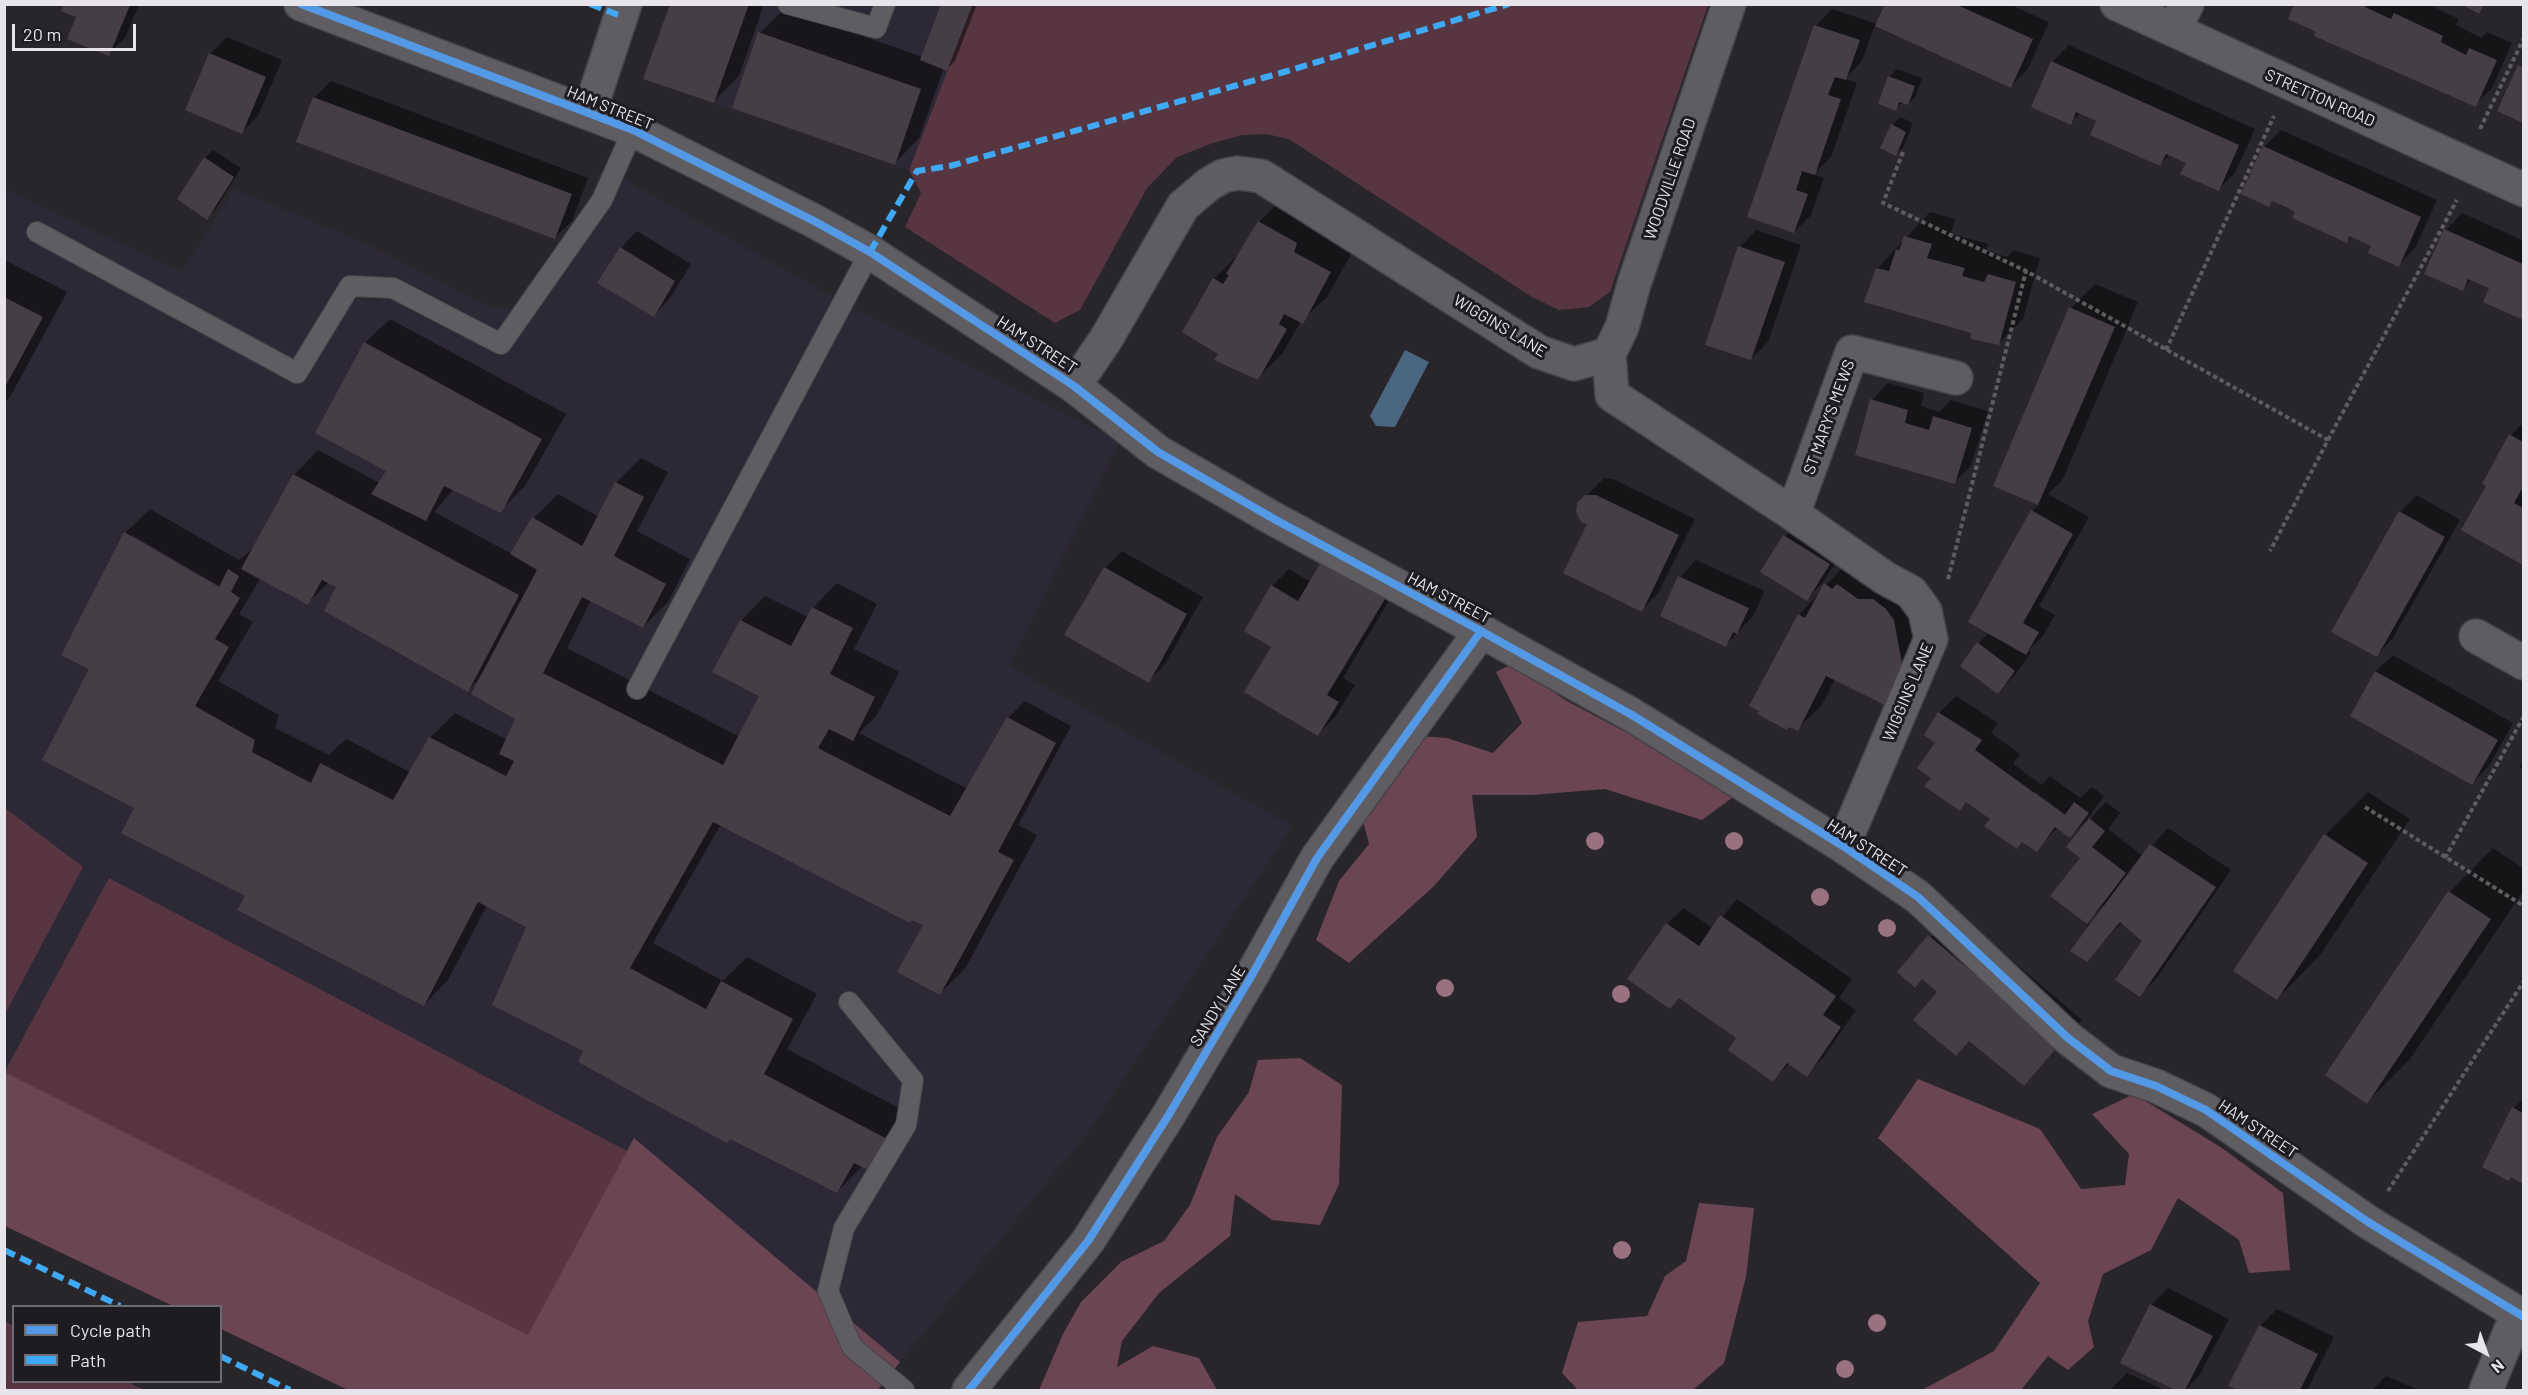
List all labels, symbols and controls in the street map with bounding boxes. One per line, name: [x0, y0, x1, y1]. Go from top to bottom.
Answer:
scale bar: [15, 12, 140, 50]
text: 20 m: [23, 23, 61, 45]
street label: STRETTON ROAD: [2262, 65, 2378, 131]
street label: HAM STREET: [564, 82, 656, 134]
street label: WOODVILLE ROAD: [1640, 116, 1700, 242]
street label: WIGGINS LANE: [1450, 291, 1550, 361]
street label: HAM STREET: [993, 312, 1081, 378]
street label: ST MARY’S MEWS: [1799, 357, 1859, 477]
street label: HAM STREET: [1404, 568, 1494, 628]
street label: WIGGINS LANE: [1879, 640, 1937, 744]
street label: HAM STREET: [1823, 815, 1911, 881]
street label: SANDY LANE: [1186, 962, 1250, 1050]
street label: HAM STREET: [2215, 1096, 2301, 1162]
legend: [12, 1305, 222, 1383]
text: Cycle path: [70, 1319, 151, 1341]
north arrow: [2456, 1323, 2516, 1383]
text: Path: [70, 1349, 106, 1371]
text: N: [2488, 1356, 2508, 1378]

